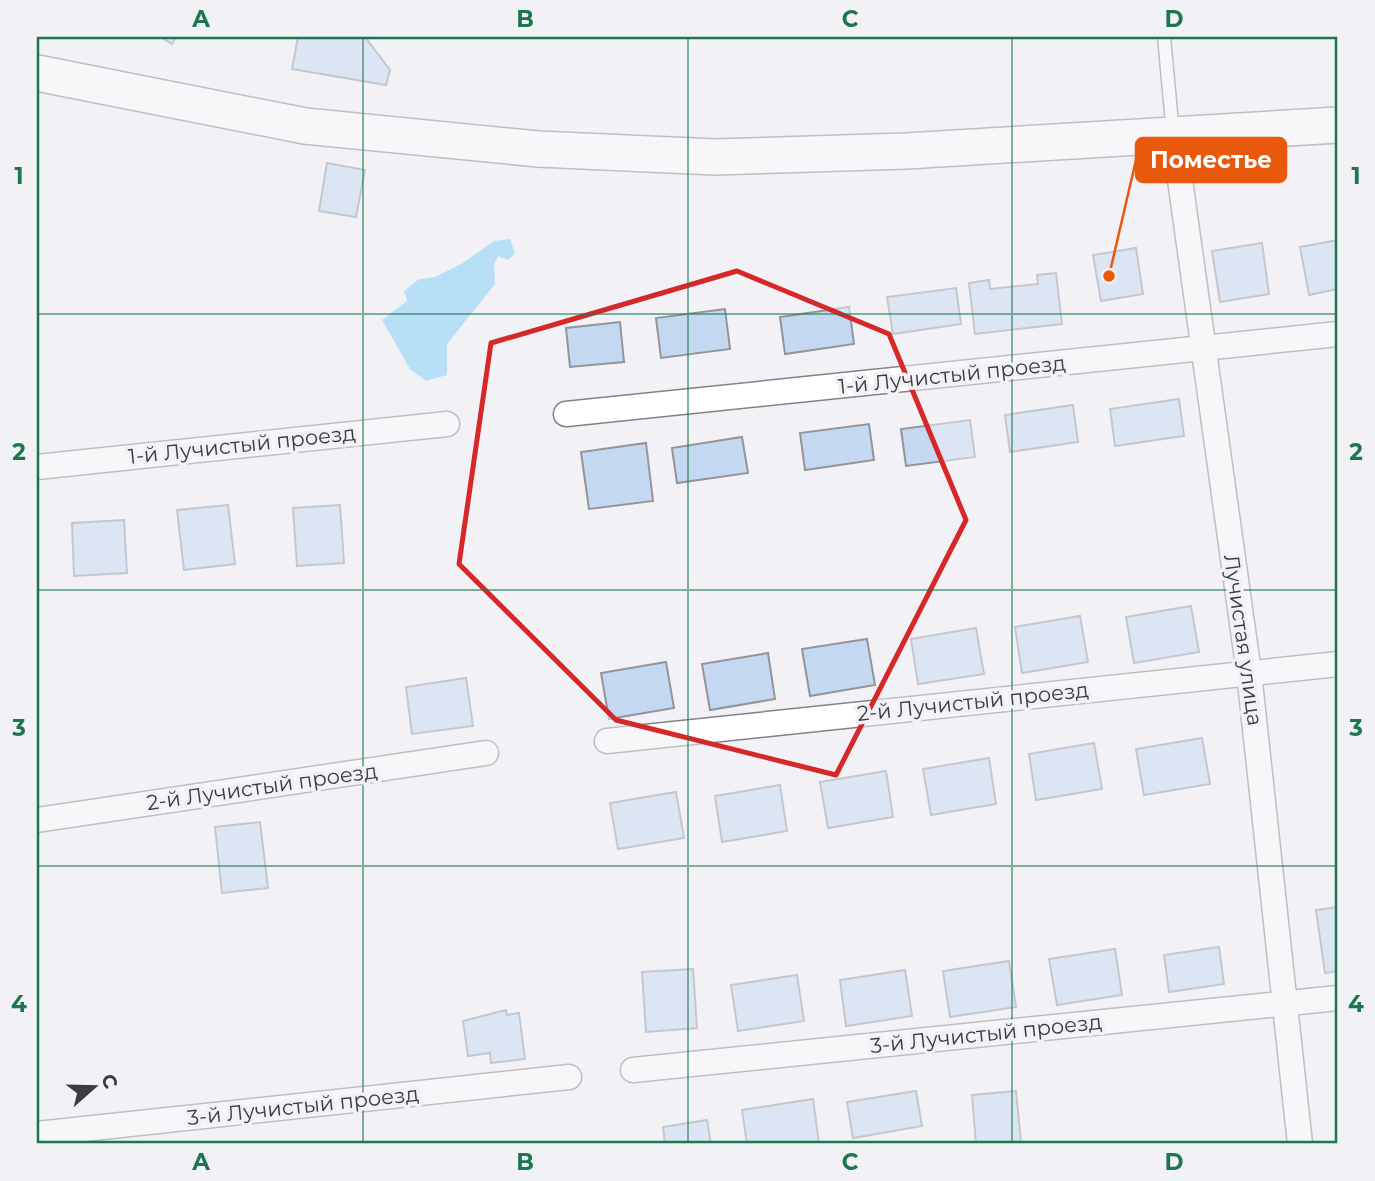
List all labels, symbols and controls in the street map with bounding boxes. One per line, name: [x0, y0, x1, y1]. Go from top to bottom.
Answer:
text: A: [191, 5, 210, 33]
text: B: [516, 5, 534, 33]
text: C: [842, 5, 859, 33]
text: D: [1165, 5, 1184, 33]
callout: Поместье: [1136, 138, 1286, 182]
text: Поместье: [1150, 146, 1272, 174]
text: 1: [14, 162, 24, 190]
text: 1: [1351, 162, 1361, 190]
street label: 1-й Лучистый проезд: [837, 350, 1067, 399]
street label: 1-й Лучистый проезд: [127, 420, 357, 469]
text: 2: [12, 438, 26, 466]
text: 2: [1349, 438, 1363, 466]
street label: Лучистая улица: [1219, 553, 1268, 727]
street label: 2-й Лучистый проезд: [856, 677, 1090, 726]
text: 3: [11, 714, 26, 742]
text: 3: [1348, 714, 1363, 742]
street label: 2-й Лучистый проезд: [145, 758, 379, 815]
text: 4: [11, 990, 27, 1018]
text: 4: [1348, 990, 1364, 1018]
street label: 3-й Лучистый проезд: [869, 1009, 1103, 1058]
north arrow: [60, 1052, 130, 1122]
text: С: [96, 1071, 123, 1092]
street label: 3-й Лучистый проезд: [186, 1081, 420, 1130]
text: A: [191, 1148, 210, 1176]
text: B: [516, 1148, 534, 1176]
text: C: [842, 1148, 859, 1176]
text: D: [1165, 1148, 1184, 1176]

